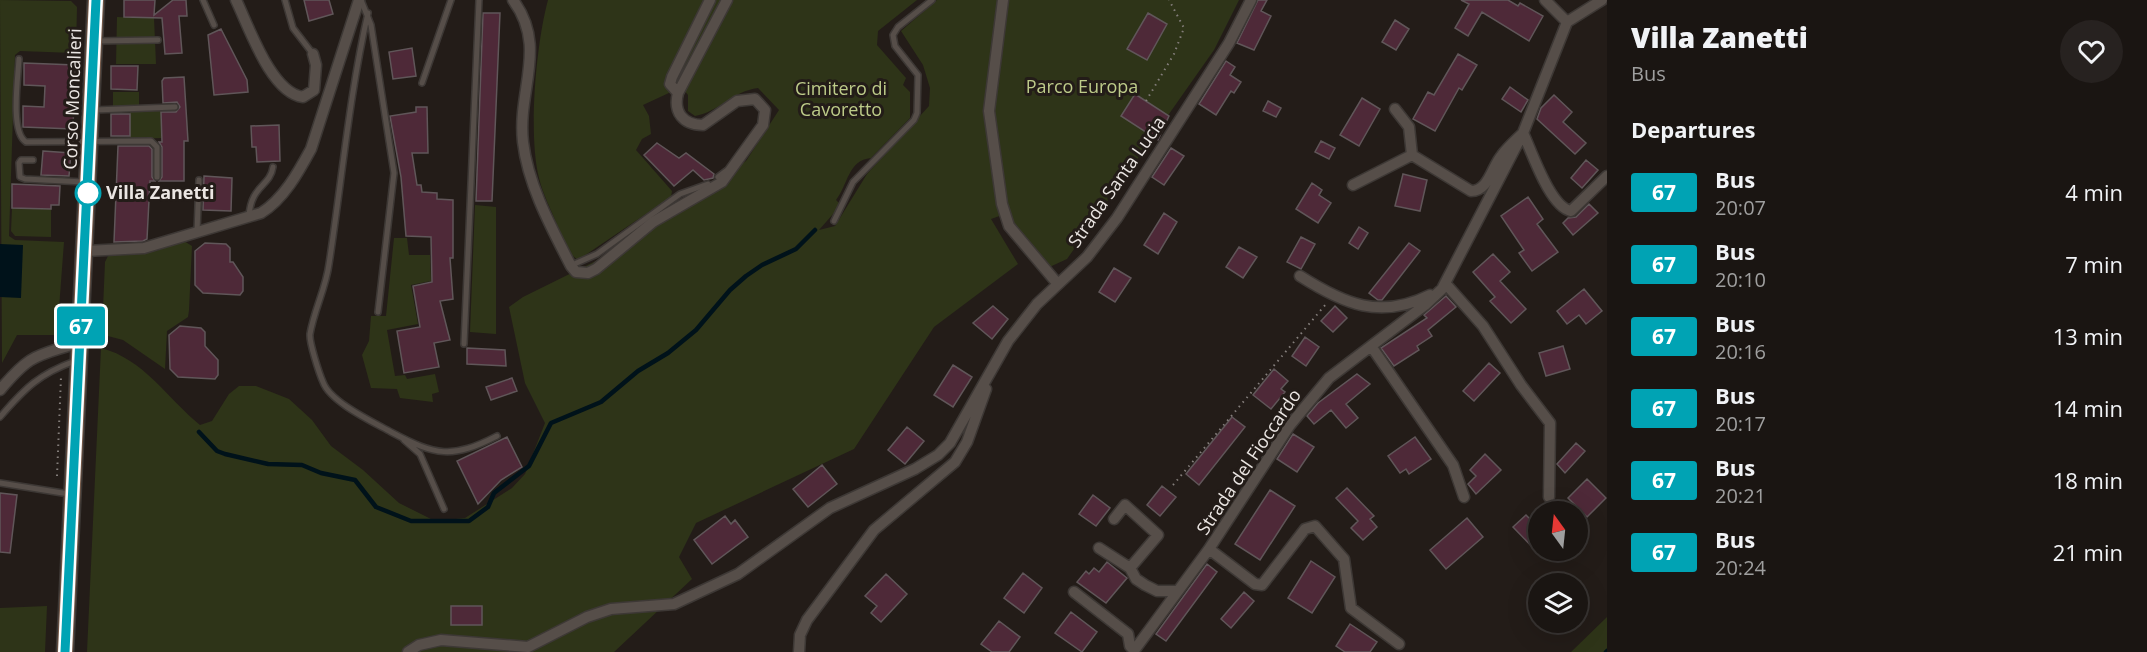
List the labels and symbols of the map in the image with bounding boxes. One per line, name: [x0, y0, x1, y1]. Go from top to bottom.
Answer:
street label: Corso Moncalieri: [58, 28, 86, 170]
park label: Parco Europa: [1026, 74, 1138, 98]
park label: Cimitero di Cavoretto: [795, 76, 887, 121]
street label: Strada Santa Lucia: [1062, 111, 1170, 252]
marker: Villa Zanetti: [75, 180, 101, 206]
place label: Villa Zanetti: [106, 180, 215, 204]
line badge: 67: [54, 306, 108, 346]
street label: Strada del Fioccardo: [1190, 384, 1306, 539]
north arrow: [1528, 501, 1588, 561]

